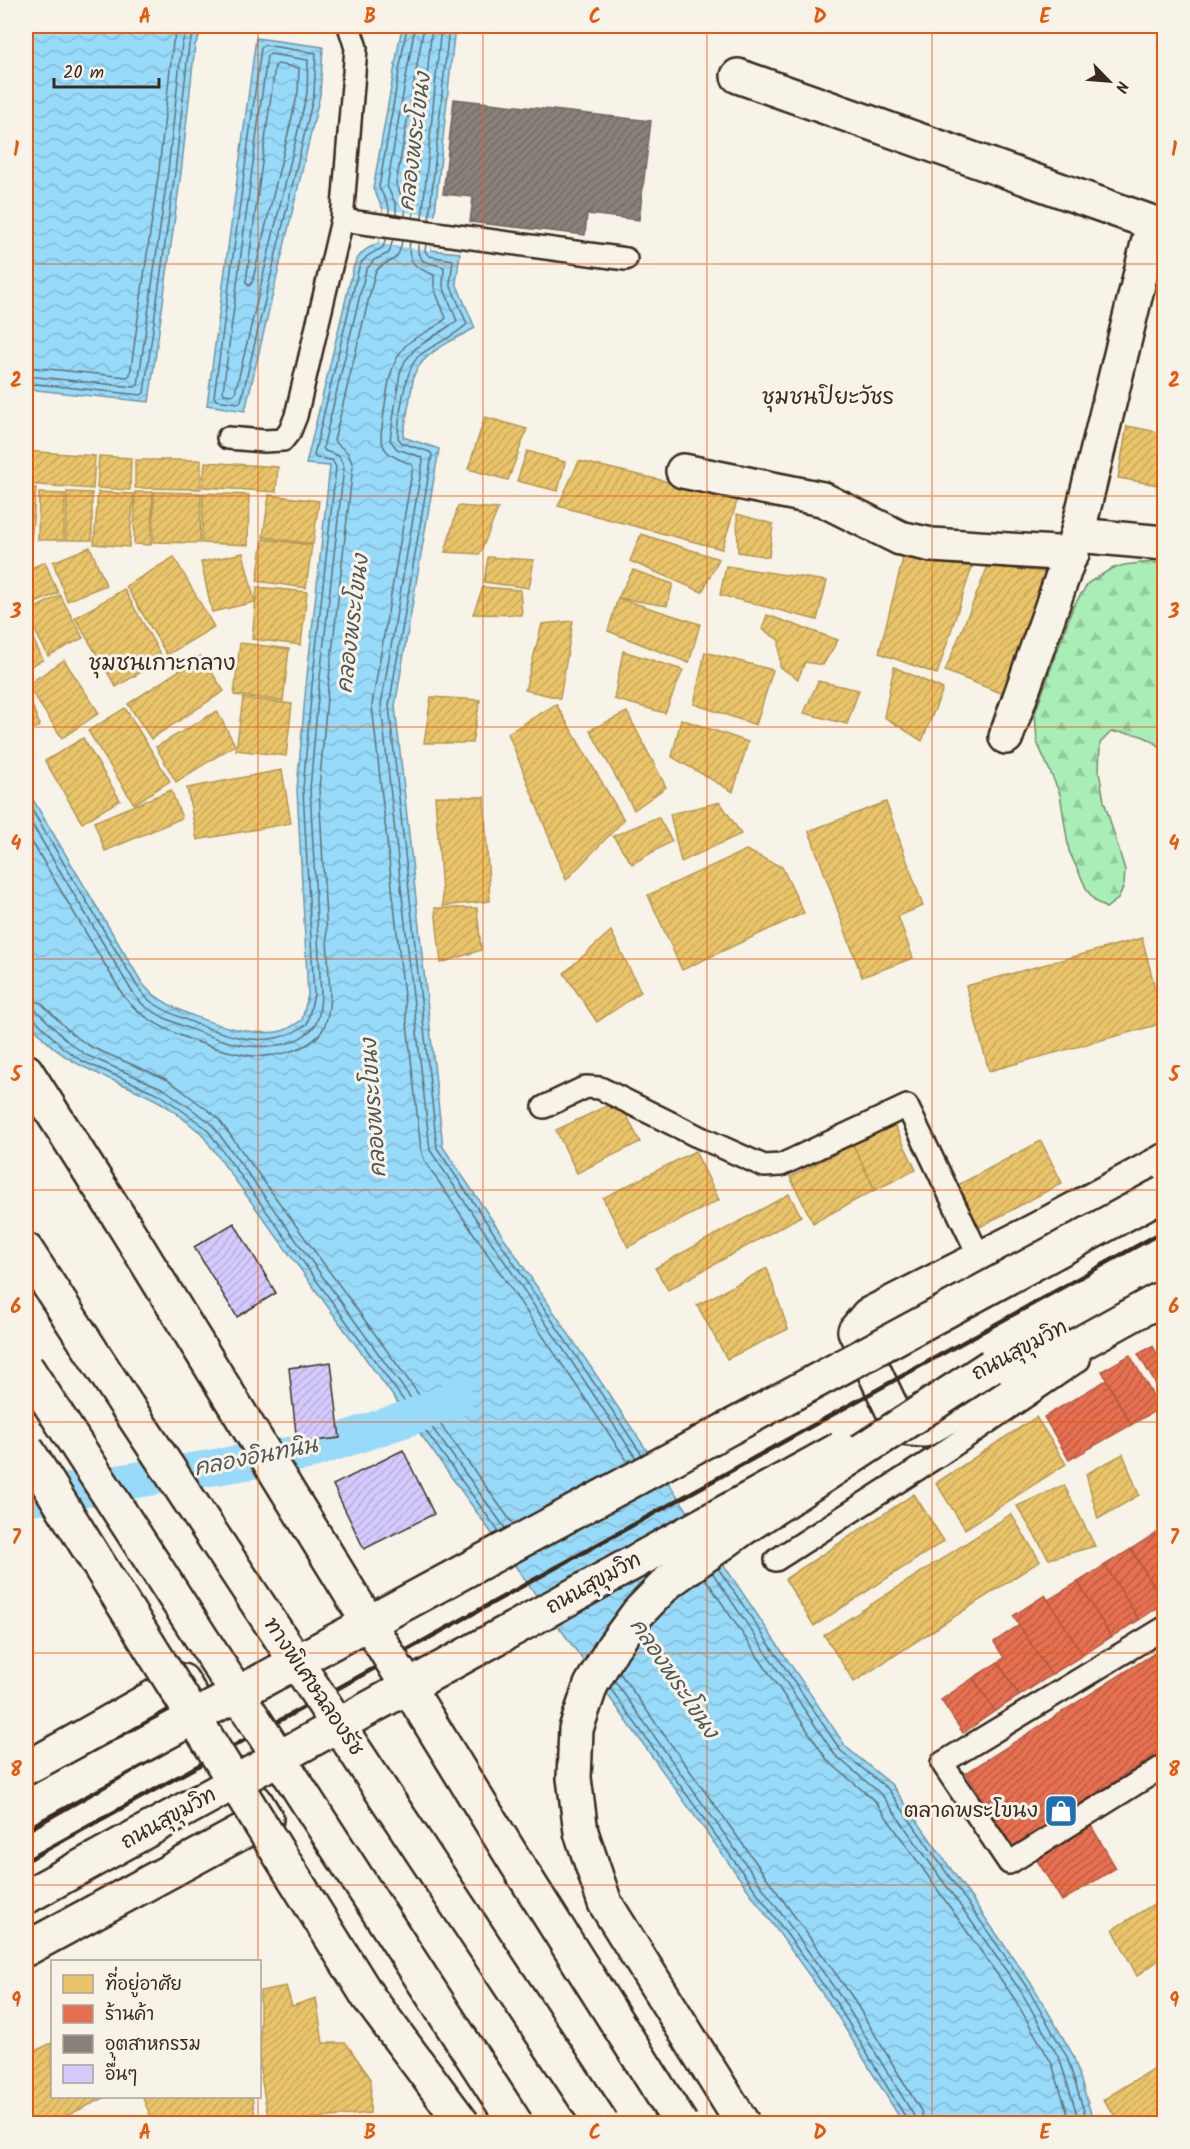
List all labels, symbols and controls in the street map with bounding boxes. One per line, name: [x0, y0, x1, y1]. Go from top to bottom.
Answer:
text: A: [139, 2, 151, 34]
text: B: [364, 2, 376, 34]
text: C: [589, 2, 601, 34]
text: D: [813, 2, 827, 34]
text: E: [1039, 2, 1051, 34]
scale bar: [54, 51, 159, 89]
north arrow: [1079, 51, 1139, 111]
text: 20 m: [63, 59, 104, 88]
water label: คลองพระโขนง: [390, 69, 442, 213]
text: N: [1108, 77, 1135, 97]
text: 1: [13, 135, 19, 167]
text: 1: [1171, 135, 1177, 167]
text: 2: [10, 366, 22, 398]
text: 2: [1168, 366, 1180, 398]
district label: ชุมชนปิยะวัชร: [762, 381, 894, 416]
water label: คลองพระโขนง: [328, 551, 380, 695]
text: 3: [10, 597, 22, 629]
text: 3: [1168, 597, 1180, 629]
district label: ชุมชนเกาะกลาง: [88, 647, 236, 682]
text: 4: [11, 829, 22, 861]
text: 4: [1169, 829, 1180, 861]
water label: คลองพระโขนง: [353, 1035, 397, 1179]
text: 5: [10, 1060, 23, 1092]
text: 5: [1168, 1060, 1181, 1092]
text: 6: [11, 1292, 22, 1324]
text: 6: [1169, 1292, 1180, 1324]
street label: ถนนสุขุมวิท: [966, 1312, 1074, 1390]
water label: คลองอินทนิน: [191, 1429, 322, 1487]
text: 7: [11, 1523, 21, 1555]
text: 7: [1169, 1523, 1179, 1555]
street label: ถนนสุขุมวิท: [540, 1544, 648, 1624]
street label: ทางพิเศษฉลองรัช: [254, 1611, 372, 1763]
water label: คลองพระโขนง: [620, 1612, 728, 1748]
text: 8: [10, 1755, 22, 1787]
text: 8: [1168, 1755, 1180, 1787]
street label: ถนนสุขุมวิท: [115, 1779, 223, 1859]
shop icon: ตลาดพระโขนง: [1043, 1793, 1079, 1829]
place label: ตลาดพระโขนง: [904, 1795, 1038, 1828]
legend: [51, 1960, 261, 2098]
text: ที่อยู่อาศัย: [105, 1966, 182, 2000]
text: 9: [11, 1986, 21, 2018]
text: 9: [1169, 1986, 1179, 2018]
text: ร้านค้า: [105, 2001, 154, 2030]
text: อุตสาหกรรม: [105, 2031, 201, 2060]
text: อื่นๆ: [105, 2056, 137, 2090]
text: A: [139, 2118, 151, 2149]
text: B: [364, 2118, 376, 2149]
text: C: [589, 2118, 601, 2149]
text: D: [813, 2118, 827, 2149]
text: E: [1039, 2118, 1051, 2149]

